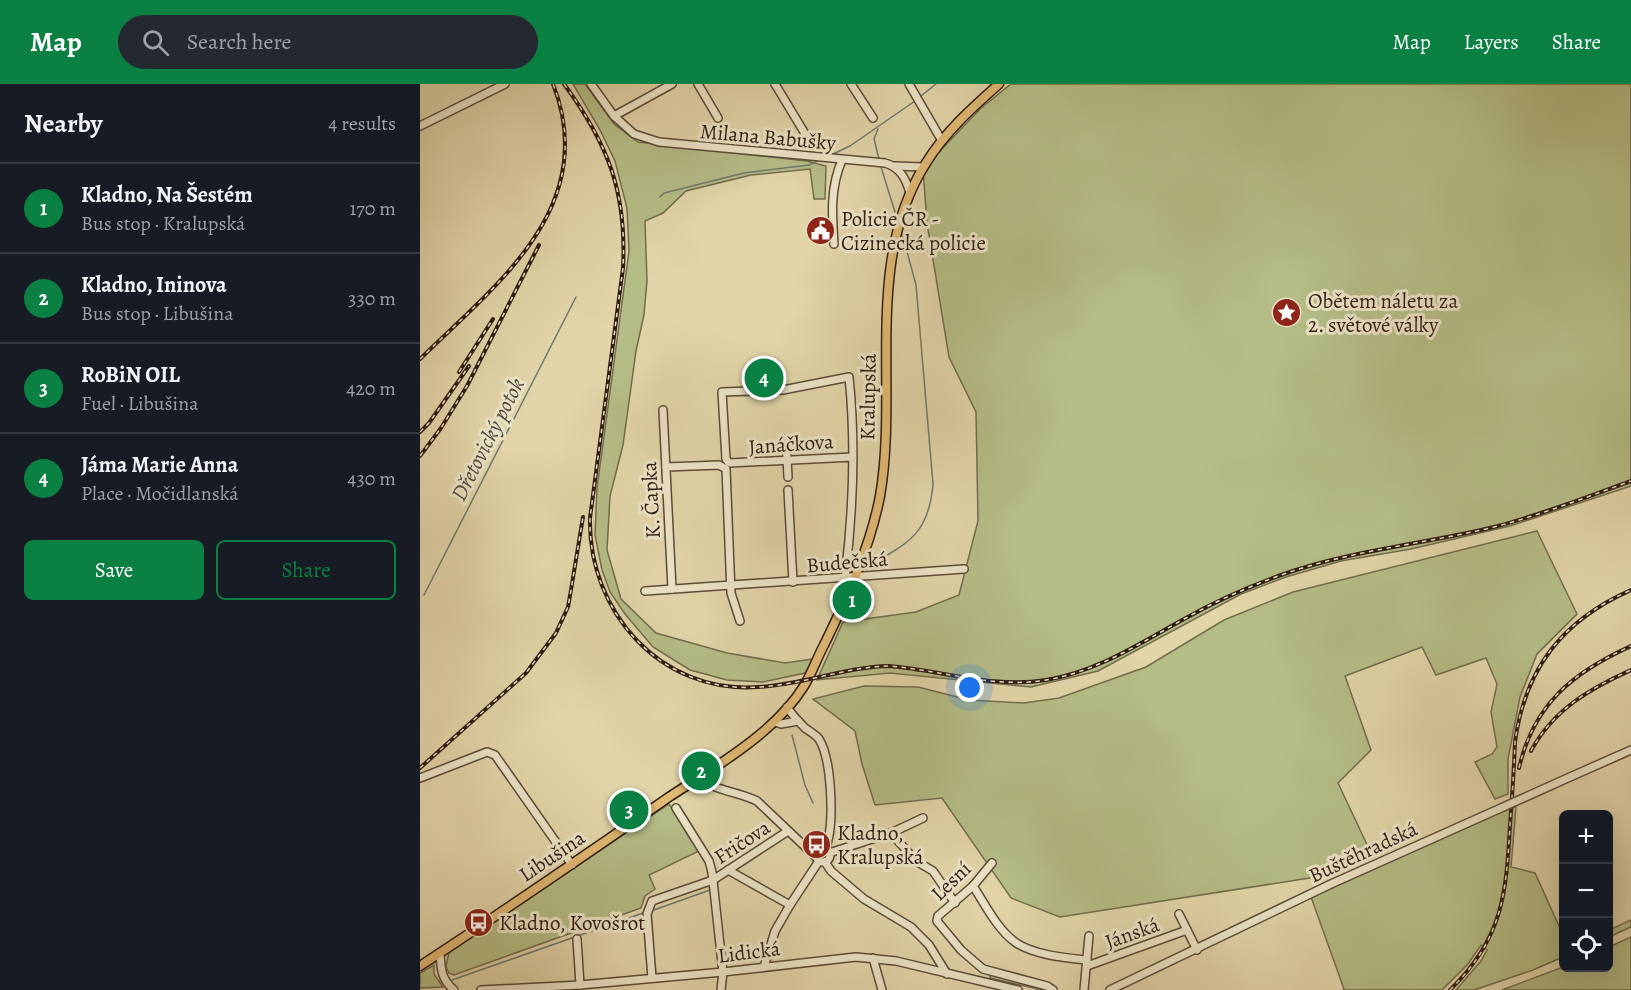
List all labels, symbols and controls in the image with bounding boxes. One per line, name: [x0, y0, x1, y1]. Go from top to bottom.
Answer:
search box: [118, 15, 538, 69]
text: Map: [30, 23, 82, 61]
icon: search: [139, 26, 172, 59]
text: Search here: [187, 27, 291, 57]
text: Map: [1392, 28, 1431, 56]
text: Layers: [1464, 28, 1519, 56]
text: Share: [1552, 28, 1601, 56]
text: Nearby: [24, 106, 103, 141]
text: 4 results: [328, 110, 396, 137]
street label: Milana Babušky: [699, 117, 838, 157]
text: Kladno, Na Šestém: [81, 180, 253, 210]
text: 1: [40, 195, 47, 222]
text: 170 m: [350, 195, 396, 222]
place label: Policie ČR - Cizinecká policie: [841, 205, 986, 257]
text: Bus stop · Kralupská: [81, 210, 245, 237]
public building icon: Policie ČR - Cizinecká policie: [804, 215, 836, 247]
text: Kladno, Ininova: [81, 270, 227, 300]
text: 2: [39, 285, 48, 312]
text: 330 m: [348, 285, 396, 312]
place label: Obětem náletu za 2. světové války: [1308, 287, 1459, 339]
place icon: Obětem náletu za 2. světové války: [1271, 297, 1303, 329]
text: Bus stop · Libušina: [81, 300, 234, 327]
street label: Kralupská: [853, 353, 883, 441]
pin: 4: [744, 356, 784, 400]
text: RoBiN OIL: [81, 360, 180, 390]
water label: Dřetovický potok: [444, 373, 532, 506]
text: 3: [39, 375, 48, 402]
text: 420 m: [346, 375, 396, 402]
text: Fuel · Libušina: [81, 390, 199, 417]
street label: Janáčkova: [748, 427, 835, 461]
text: Jáma Marie Anna: [81, 450, 238, 480]
street label: K. Čapka: [635, 461, 667, 539]
text: 4: [39, 465, 48, 492]
text: 430 m: [347, 465, 396, 492]
text: Place · Močidlanská: [81, 480, 239, 507]
button: Save: [24, 540, 204, 600]
button: Share: [216, 540, 396, 600]
street label: Budečská: [805, 544, 889, 580]
pin: 1: [832, 578, 872, 622]
your location: [955, 673, 984, 702]
pin: 2: [682, 748, 720, 794]
pin: 3: [610, 788, 648, 832]
map controls: [1559, 810, 1613, 972]
button: +: [1559, 810, 1613, 864]
street label: Fričova: [708, 813, 776, 871]
street label: Buštěhradská: [1304, 814, 1422, 889]
place label: Kladno, Kralupská: [837, 819, 924, 871]
street label: Libušina: [513, 824, 591, 888]
bus stop icon: Kladno, Kralupská: [800, 829, 832, 861]
street label: Lesní: [925, 855, 977, 907]
button: −: [1559, 864, 1613, 918]
bus stop icon: Kladno, Kovošrot: [462, 907, 494, 939]
place label: Kladno, Kovošrot: [499, 909, 645, 937]
street label: Jánská: [1101, 910, 1163, 956]
button: locate: [1559, 918, 1613, 972]
street label: Lidická: [716, 934, 782, 970]

